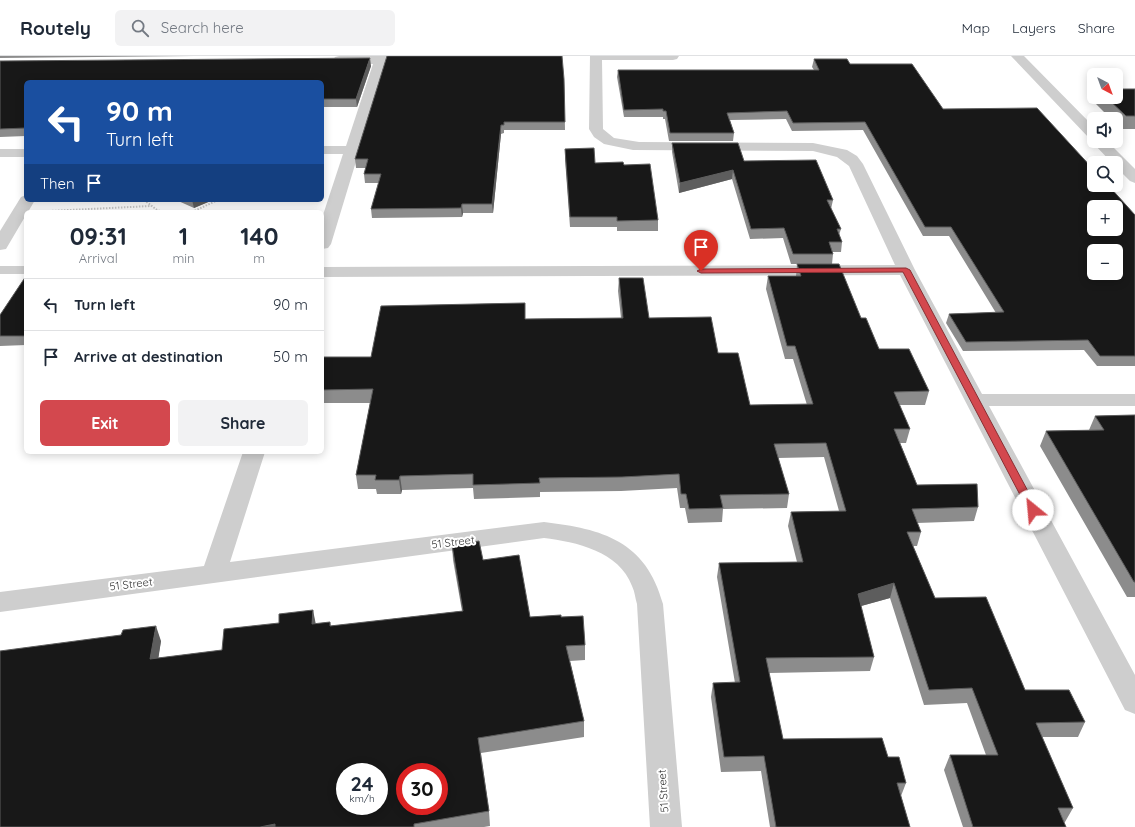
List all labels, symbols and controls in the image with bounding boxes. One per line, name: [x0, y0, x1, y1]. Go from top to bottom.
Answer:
search box: [115, 10, 395, 46]
text: Routely: [20, 16, 91, 40]
icon: search: [129, 17, 151, 39]
text: Search here: [161, 18, 244, 37]
text: Map: [961, 19, 990, 37]
text: Layers: [1012, 19, 1056, 37]
text: Share: [1078, 19, 1115, 37]
north arrow: [1087, 68, 1123, 104]
map controls: [1087, 68, 1123, 280]
text: 90 m: [106, 93, 173, 128]
icon: left: [40, 96, 92, 148]
button: sound: [1087, 112, 1123, 148]
text: Turn left: [106, 128, 174, 151]
button: search: [1087, 156, 1123, 192]
icon: arrive: [83, 172, 105, 194]
text: Then: [40, 174, 75, 193]
button: +: [1087, 200, 1123, 236]
text: 09:31: [70, 221, 127, 251]
text: 1: [179, 221, 188, 251]
text: 140: [240, 221, 278, 251]
pin: [684, 230, 718, 271]
icon: arrive: [690, 236, 712, 258]
button: −: [1087, 244, 1123, 280]
text: Arrival: [79, 250, 118, 266]
text: min: [172, 250, 195, 266]
text: m: [253, 250, 265, 266]
icon: left: [40, 294, 62, 316]
text: Turn left: [74, 295, 136, 314]
text: 90 m: [273, 295, 308, 314]
icon: arrive: [40, 346, 62, 368]
text: Arrive at destination: [74, 347, 223, 366]
text: 50 m: [273, 347, 308, 366]
button: Exit: [40, 400, 170, 446]
button: Share: [178, 400, 308, 446]
position arrow: [1012, 489, 1054, 531]
street label: 51 Street: [431, 532, 476, 552]
street label: 51 Street: [109, 574, 154, 594]
speed limit sign: 30: [396, 763, 448, 815]
street label: 51 Street: [654, 769, 671, 813]
text: 24: [350, 771, 374, 796]
text: km/h: [349, 792, 375, 805]

